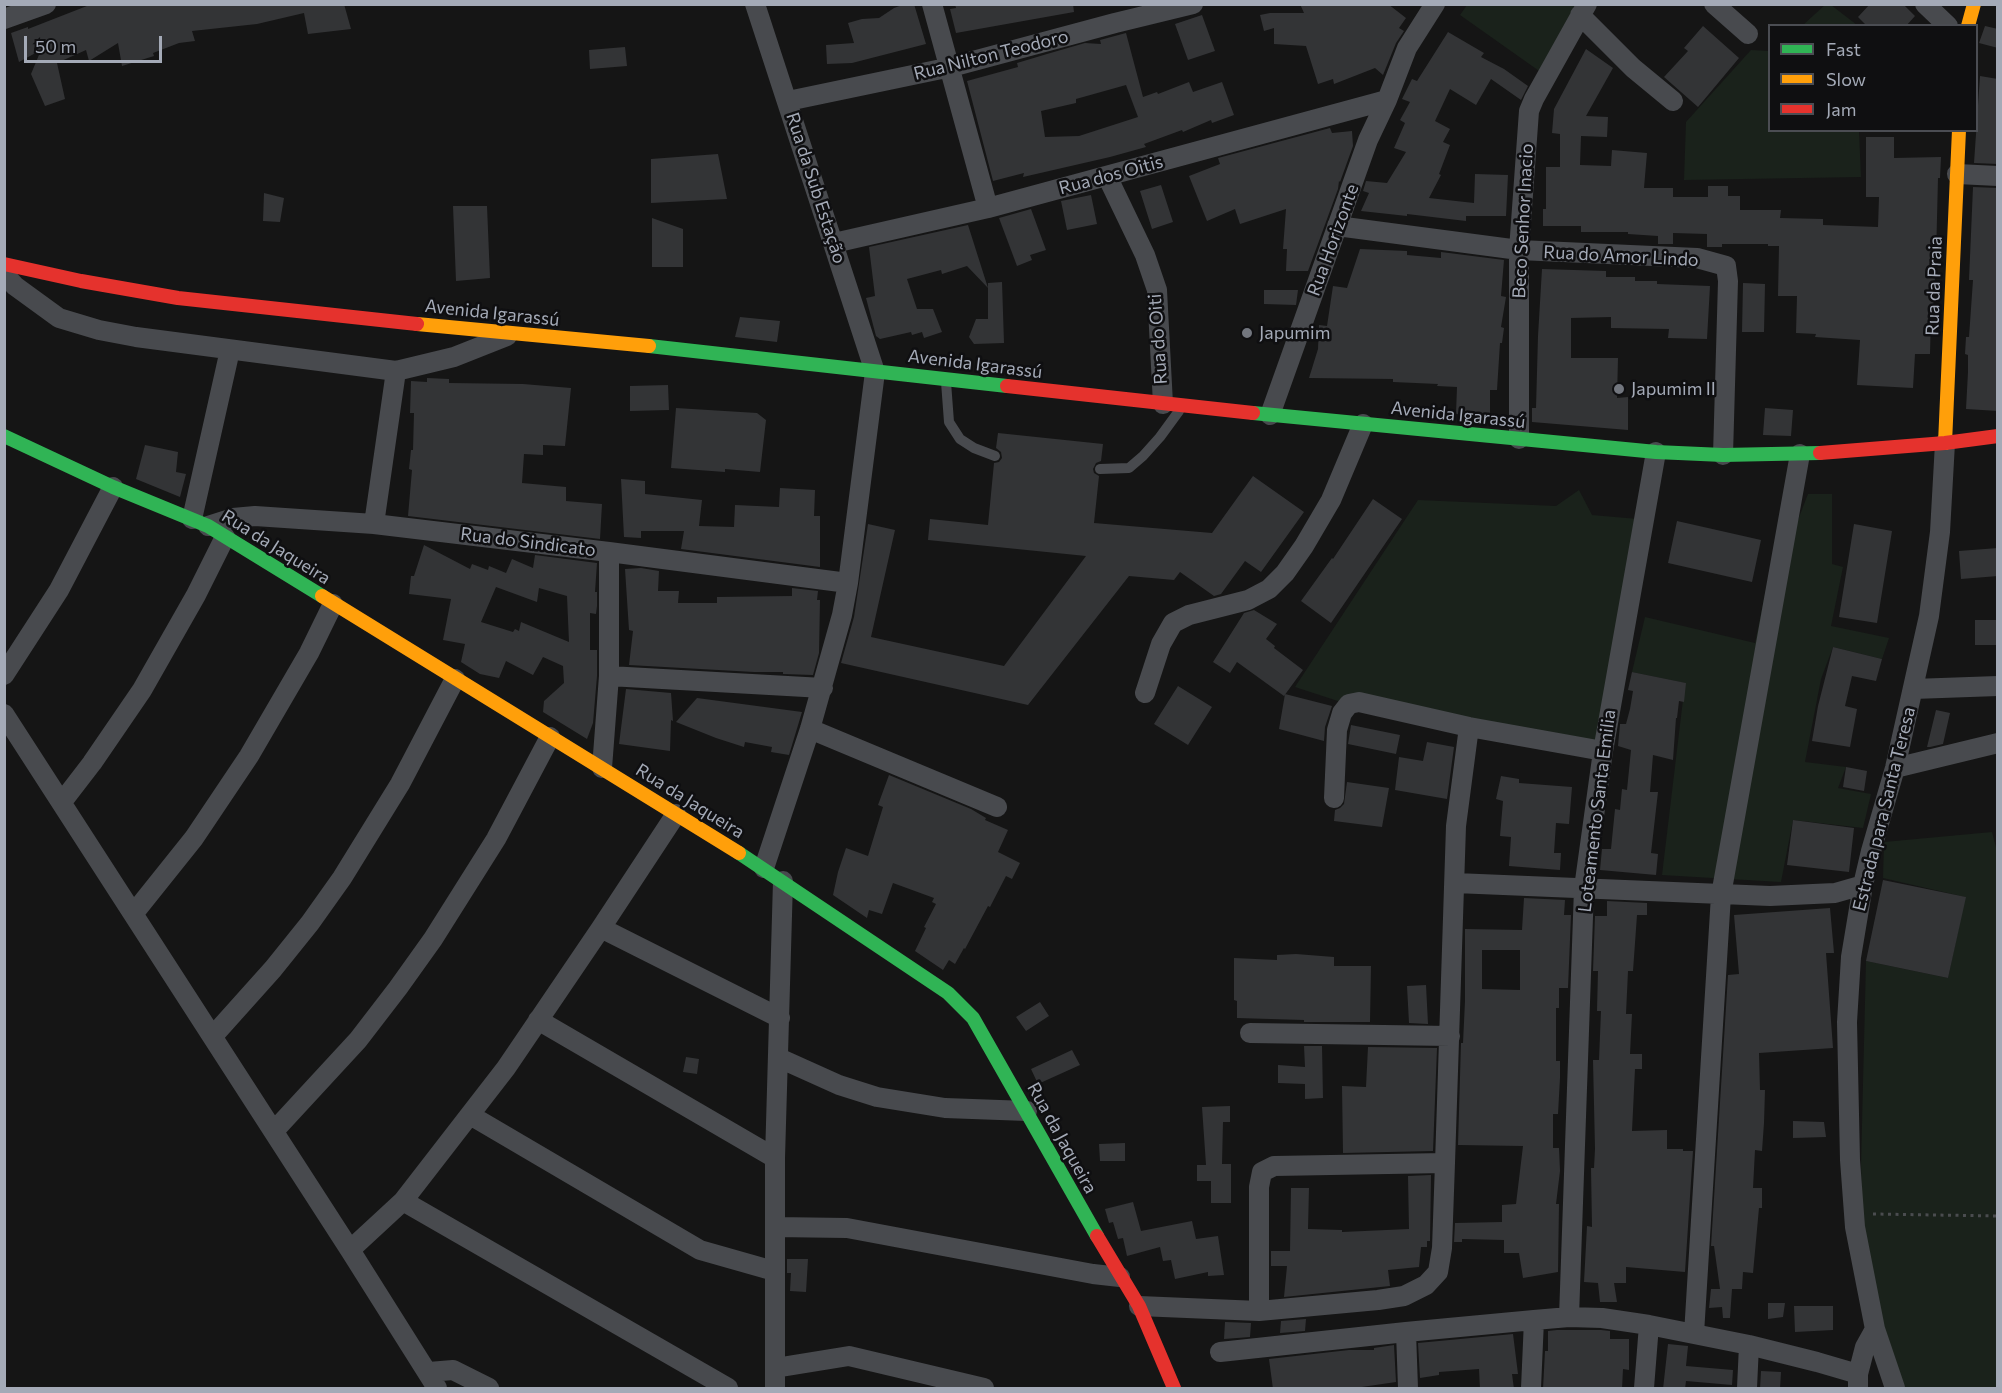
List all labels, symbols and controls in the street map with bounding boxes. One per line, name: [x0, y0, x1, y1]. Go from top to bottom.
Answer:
scale bar: [27, 24, 165, 62]
legend: [1768, 24, 1978, 132]
street label: Rua Nilton Teodoro: [911, 25, 1071, 85]
text: 50 m: [35, 35, 76, 57]
text: Fast: [1826, 38, 1861, 60]
text: Slow: [1826, 68, 1866, 90]
text: Jam: [1826, 98, 1856, 120]
street label: Rua da Sub Estação: [781, 110, 851, 266]
street label: Beco Senhor Inacio: [1508, 143, 1538, 299]
street label: Rua dos Oitis: [1057, 151, 1165, 199]
street label: Rua Horizonte: [1303, 181, 1363, 299]
street label: Rua da Praia: [1921, 236, 1947, 336]
street label: Rua do Amor Lindo: [1543, 241, 1699, 271]
street label: Rua do Oiti: [1144, 293, 1172, 385]
street label: Avenida Igarassú: [424, 295, 560, 331]
place label: Japumim: [1259, 322, 1330, 344]
marker: Japumim: [1240, 326, 1254, 340]
street label: Avenida Igarassú: [907, 345, 1043, 383]
place label: Japumim II: [1631, 378, 1716, 400]
marker: Japumim II: [1612, 382, 1626, 396]
street label: Avenida Igarassú: [1390, 397, 1526, 433]
street label: Rua da Jaqueira: [218, 505, 334, 589]
street label: Rua do Sindicato: [459, 523, 597, 561]
street label: Estrada para Santa Teresa: [1848, 705, 1920, 913]
street label: Loteamento Santa Emilia: [1574, 708, 1620, 914]
street label: Rua da Jaqueira: [632, 759, 748, 843]
street label: Rua da Jaqueira: [1023, 1079, 1101, 1197]

